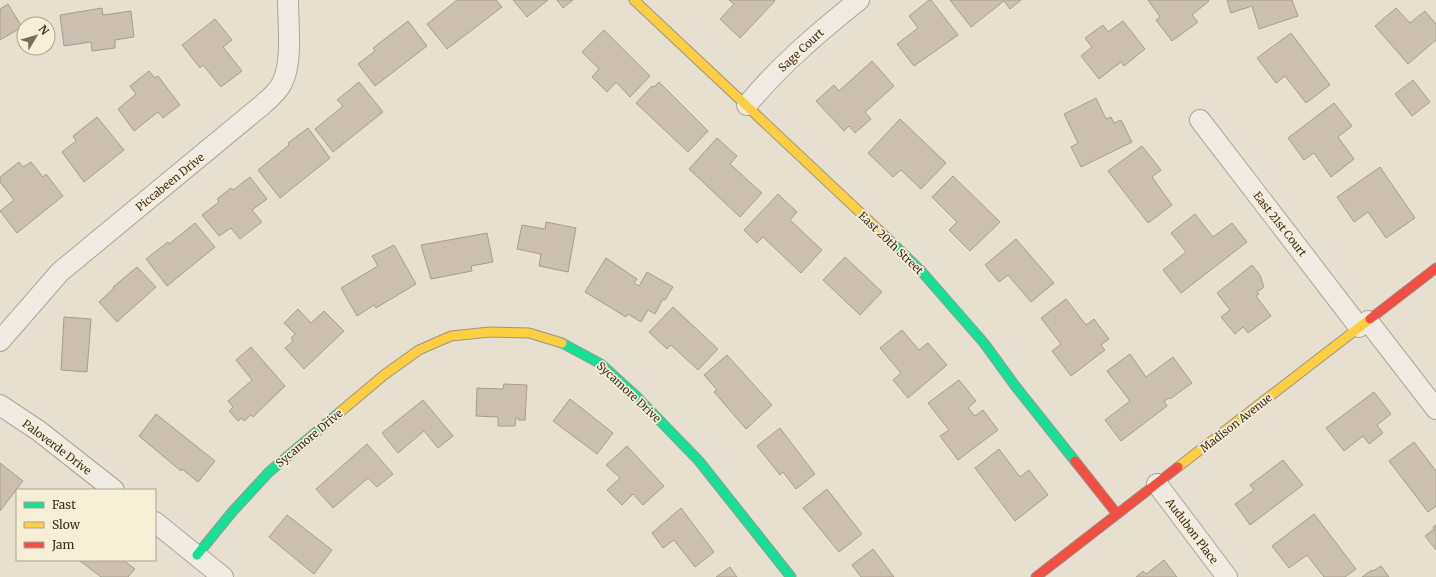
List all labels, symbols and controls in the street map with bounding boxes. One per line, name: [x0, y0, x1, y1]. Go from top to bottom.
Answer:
north arrow: [16, 16, 56, 56]
text: N: [36, 22, 52, 38]
street label: Sage Court: [775, 25, 827, 75]
street label: Piccabeen Drive: [133, 150, 207, 214]
street label: East 21st Court: [1250, 189, 1310, 260]
street label: East 20th Street: [856, 209, 927, 278]
street label: Sycamore Drive: [594, 359, 664, 426]
street label: Madison Avenue: [1197, 390, 1275, 455]
street label: Sycamore Drive: [273, 406, 345, 470]
street label: Paloverde Drive: [20, 417, 94, 478]
legend: [16, 489, 156, 561]
street label: Audubon Place: [1162, 495, 1221, 567]
text: Fast: [52, 497, 76, 512]
text: Slow: [52, 517, 81, 532]
text: Jam: [51, 537, 75, 552]

